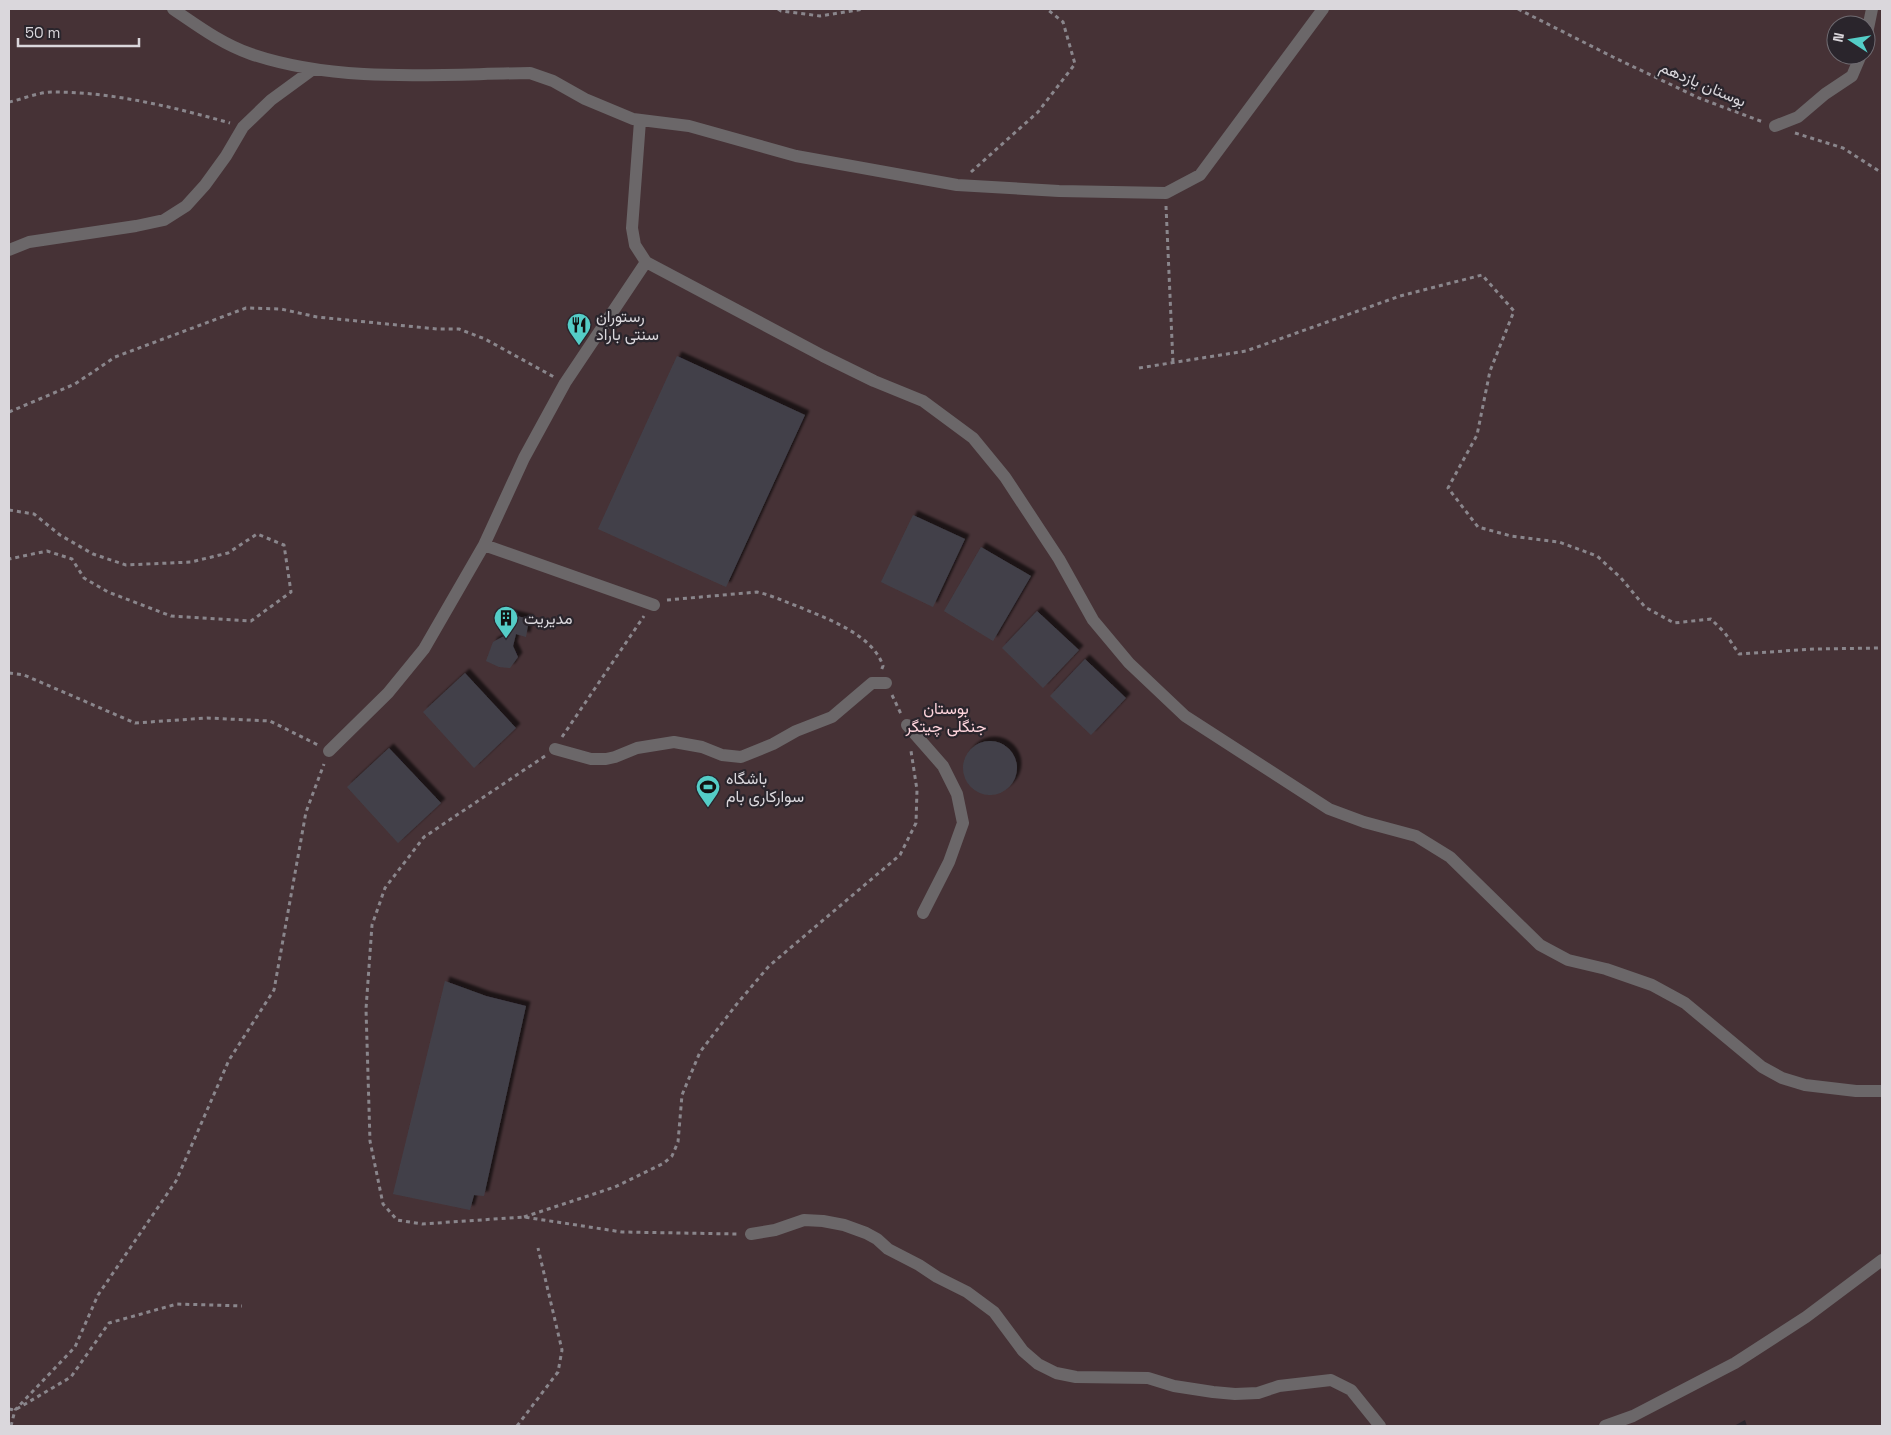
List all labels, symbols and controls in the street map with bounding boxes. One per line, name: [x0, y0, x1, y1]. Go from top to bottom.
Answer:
scale bar: [18, 15, 139, 47]
north arrow: [1826, 15, 1876, 65]
text: 50 m: [25, 23, 60, 42]
text: N: [1829, 31, 1848, 44]
street label: بوستان یازدهم: [1657, 56, 1749, 112]
place label: رستوران سنتی باراد: [596, 306, 659, 345]
restaurant icon: رستوران سنتی باراد: [566, 312, 592, 346]
building icon: مدیریت: [493, 605, 519, 639]
place label: مدیریت: [524, 608, 573, 629]
park label: بوستان جنگلی چیتگر: [905, 698, 987, 738]
place label: باشگاه سوارکاری بام: [726, 768, 804, 807]
sports icon: باشگاه سوارکاری بام: [695, 774, 721, 808]

